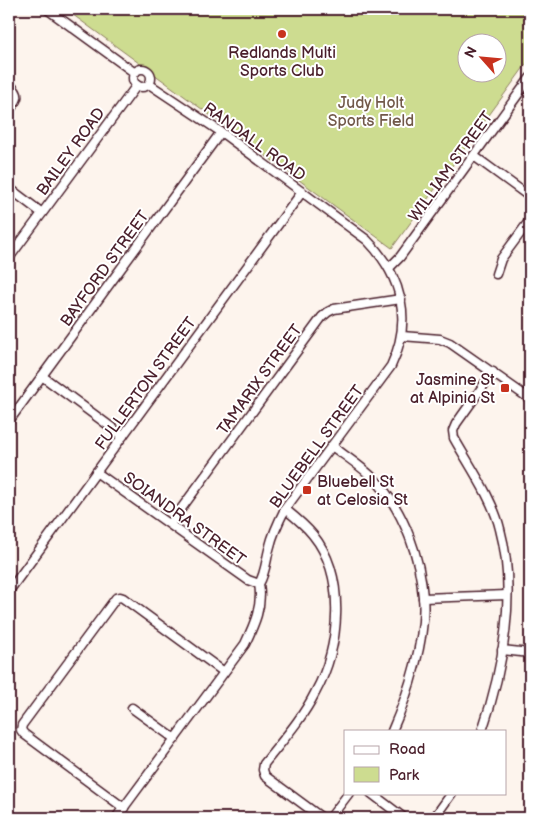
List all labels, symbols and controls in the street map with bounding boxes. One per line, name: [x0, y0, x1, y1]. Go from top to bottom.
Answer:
marker: Redlands Multi Sports Club: [276, 28, 288, 40]
north arrow: [456, 32, 506, 82]
place label: Redlands Multi Sports Club: [228, 44, 336, 81]
text: N: [461, 44, 481, 61]
park label: Judy Holt Sports Field: [328, 94, 414, 131]
street label: RANDALL ROAD: [199, 99, 309, 186]
street label: BAILEY ROAD: [33, 104, 109, 199]
street label: WILLIAM STREET: [405, 108, 498, 226]
street label: BAYFORD STREET: [57, 207, 154, 330]
street label: FULLERTON STREET: [92, 313, 201, 454]
street label: TAMARIX STREET: [214, 321, 307, 439]
place label: Jasmine St at Alpinia St: [410, 371, 495, 408]
street label: BLUEBELL STREET: [266, 381, 368, 512]
marker: Jasmine St at Alpinia St: [499, 382, 511, 394]
street label: SOIANDRA STREET: [119, 468, 249, 570]
place label: Bluebell St at Celosia St: [317, 473, 408, 510]
marker: Bluebell St at Celosia St: [301, 484, 313, 496]
legend: [344, 730, 506, 794]
text: Road: [389, 740, 425, 759]
text: Park: [389, 766, 420, 785]

